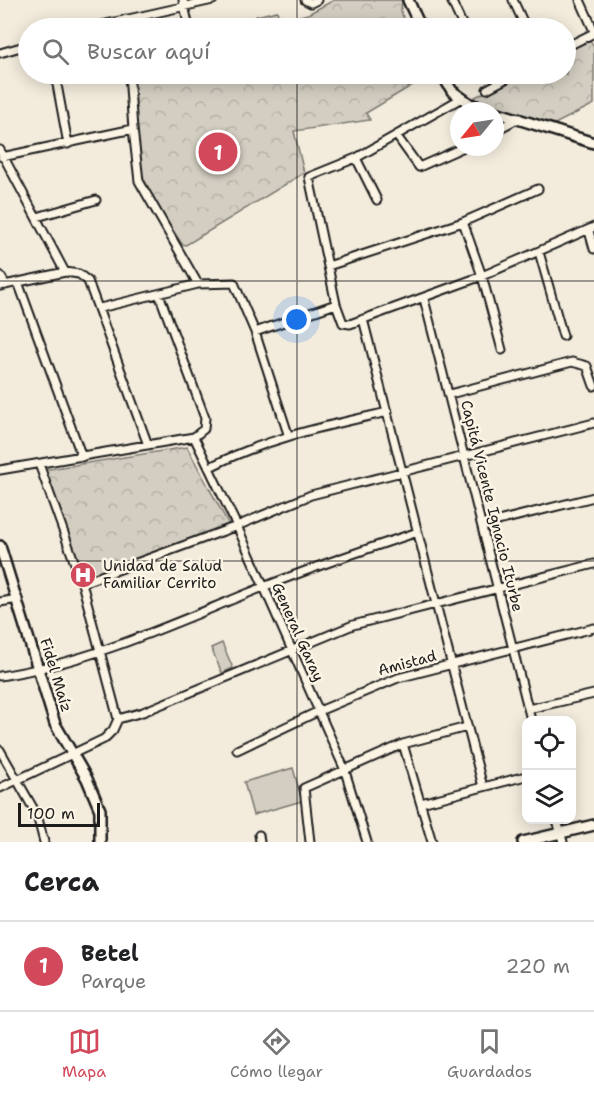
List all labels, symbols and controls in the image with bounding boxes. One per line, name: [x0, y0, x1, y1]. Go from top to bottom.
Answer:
search box: [18, 18, 576, 84]
icon: search: [39, 35, 72, 68]
text: Buscar aquí: [87, 37, 210, 66]
north arrow: [450, 102, 504, 156]
pin: 1: [198, 130, 238, 174]
your location: [282, 305, 311, 334]
street label: Capitá Vicente Ignacio Iturbe: [456, 398, 528, 614]
place label: Unidad de Salud Familiar Cerrito: [103, 556, 223, 593]
hospital icon: Unidad de Salud Familiar Cerrito: [68, 560, 98, 590]
street label: General Garay: [267, 579, 329, 685]
street label: Fidel Maíz: [35, 636, 77, 714]
street label: Amistad: [376, 646, 439, 680]
map controls: [522, 716, 576, 824]
button: locate: [522, 716, 576, 770]
button: layers: [522, 770, 576, 824]
scale bar: [18, 800, 100, 828]
text: 100 m: [27, 803, 75, 824]
text: Cerca: [24, 864, 99, 899]
text: Betel: [81, 939, 139, 968]
text: 1: [39, 953, 48, 979]
text: 220 m: [506, 953, 570, 979]
text: Parque: [81, 968, 146, 994]
tab: Mapa: [62, 1025, 106, 1082]
tab: Cómo llegar: [230, 1025, 323, 1082]
tab: Guardados: [447, 1025, 532, 1082]

